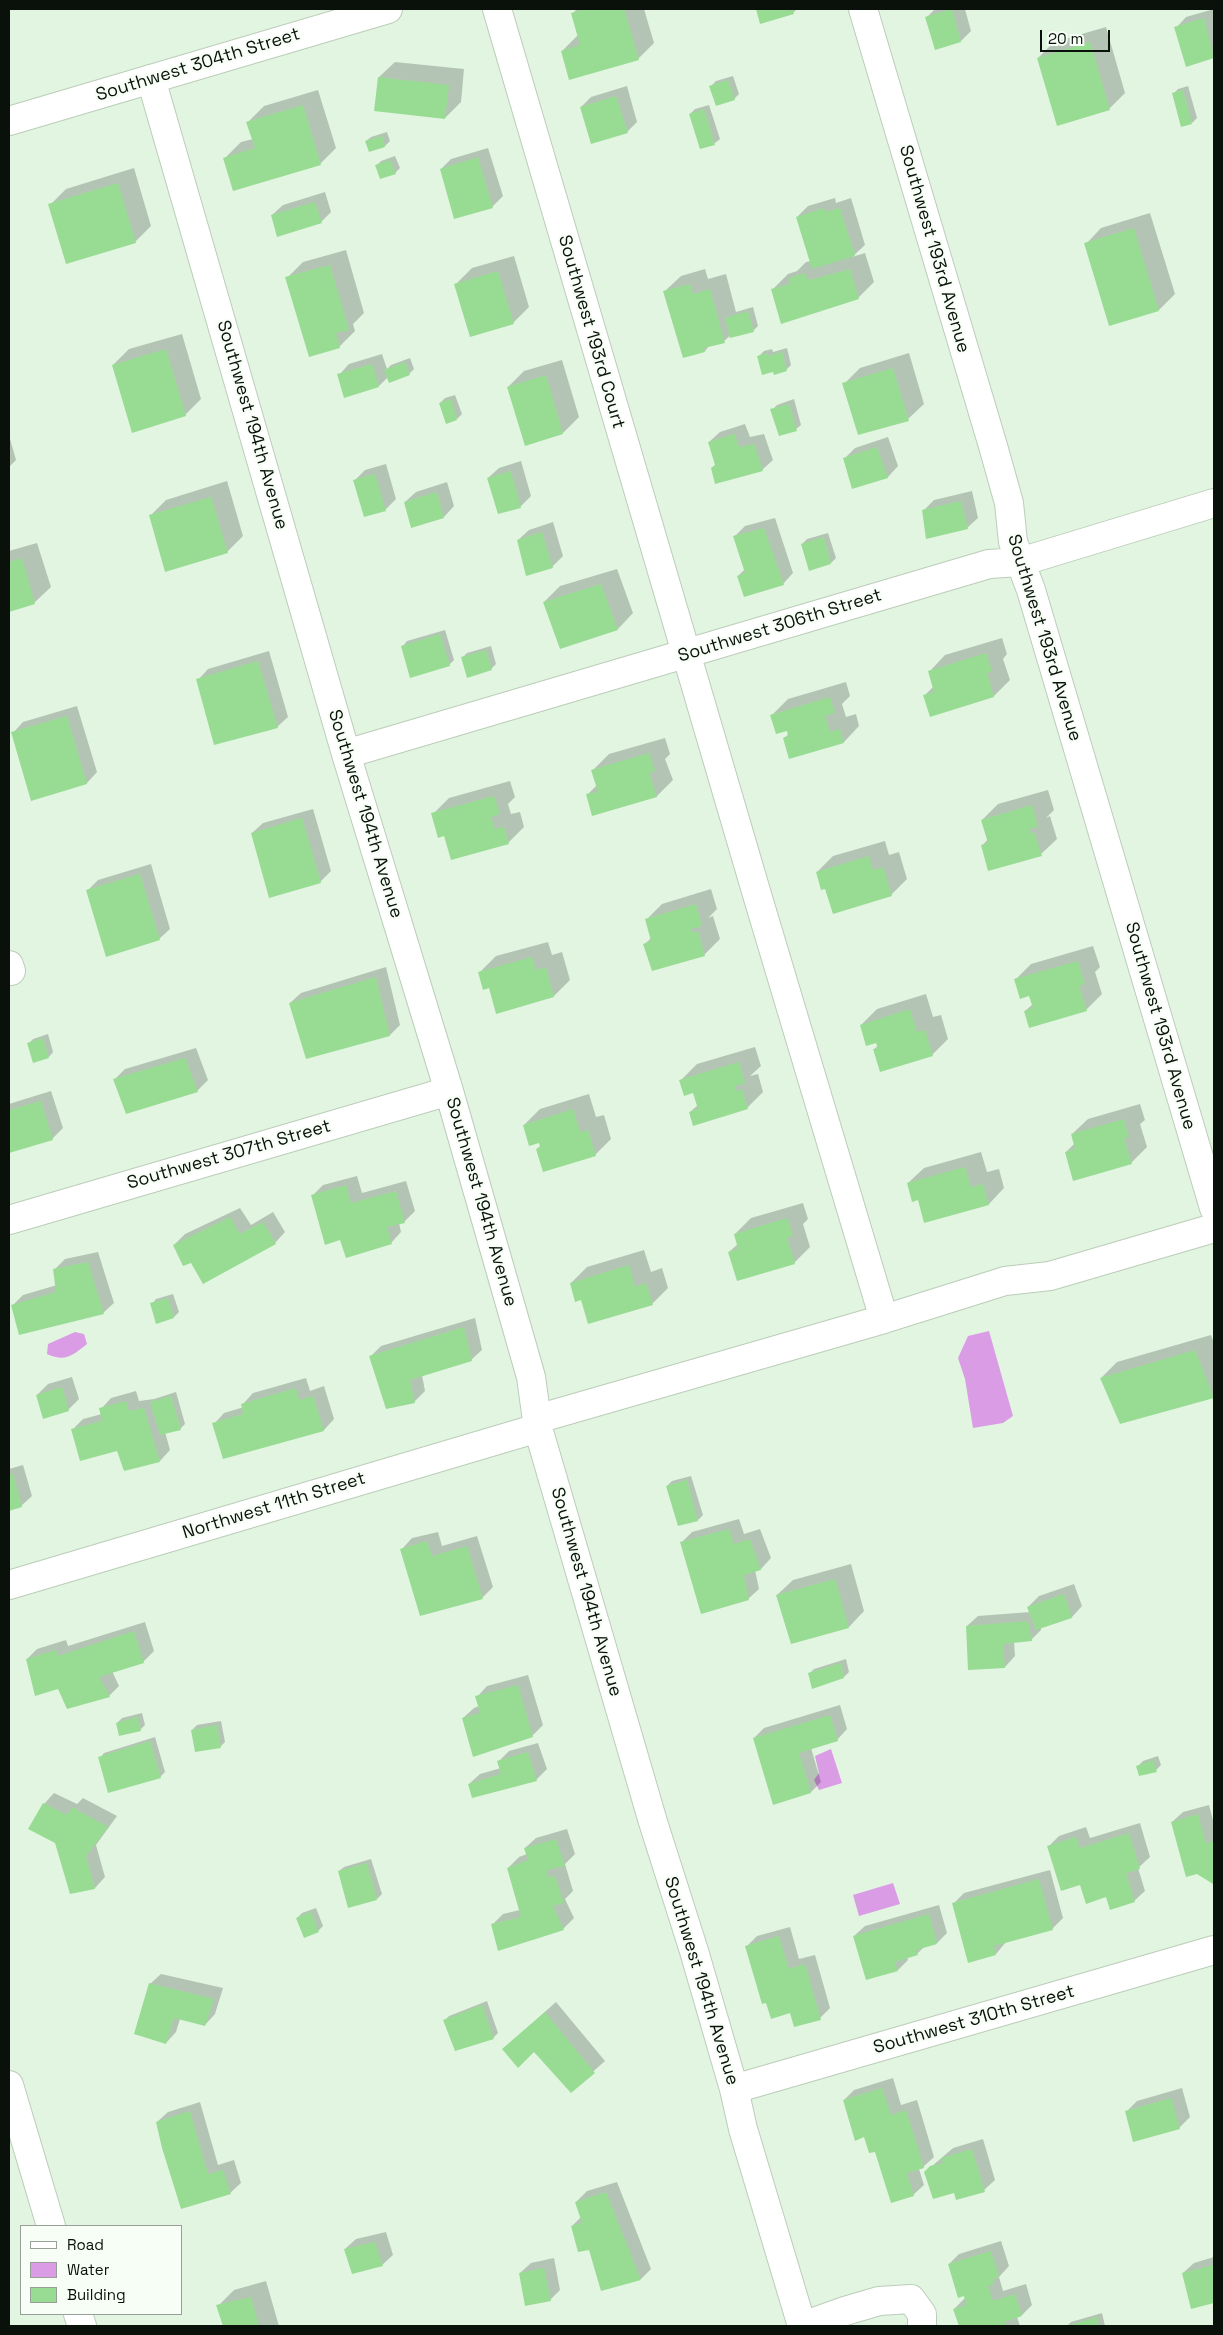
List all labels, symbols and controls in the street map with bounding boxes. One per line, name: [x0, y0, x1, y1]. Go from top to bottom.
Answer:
scale bar: [1043, 20, 1113, 52]
street label: Southwest 304th Street: [93, 24, 303, 106]
text: 20 m: [1048, 29, 1083, 48]
street label: Southwest 193rd Avenue: [894, 143, 974, 355]
street label: Southwest 193rd Court: [553, 233, 629, 431]
street label: Southwest 194th Avenue: [212, 318, 292, 532]
street label: Southwest 193rd Avenue: [1002, 532, 1086, 744]
street label: Southwest 306th Street: [676, 585, 884, 667]
street label: Southwest 194th Avenue: [323, 707, 407, 921]
street label: Southwest 193rd Avenue: [1120, 920, 1200, 1132]
street label: Southwest 194th Avenue: [441, 1095, 521, 1309]
street label: Southwest 307th Street: [125, 1116, 333, 1194]
street label: Northwest 11th Street: [180, 1468, 368, 1544]
street label: Southwest 194th Avenue: [546, 1485, 626, 1699]
street label: Southwest 194th Avenue: [659, 1874, 743, 2088]
street label: Southwest 310th Street: [871, 1981, 1077, 2059]
legend: [20, 2225, 182, 2315]
text: Road: [67, 2235, 104, 2254]
text: Water: [67, 2260, 109, 2279]
text: Building: [67, 2285, 126, 2304]

